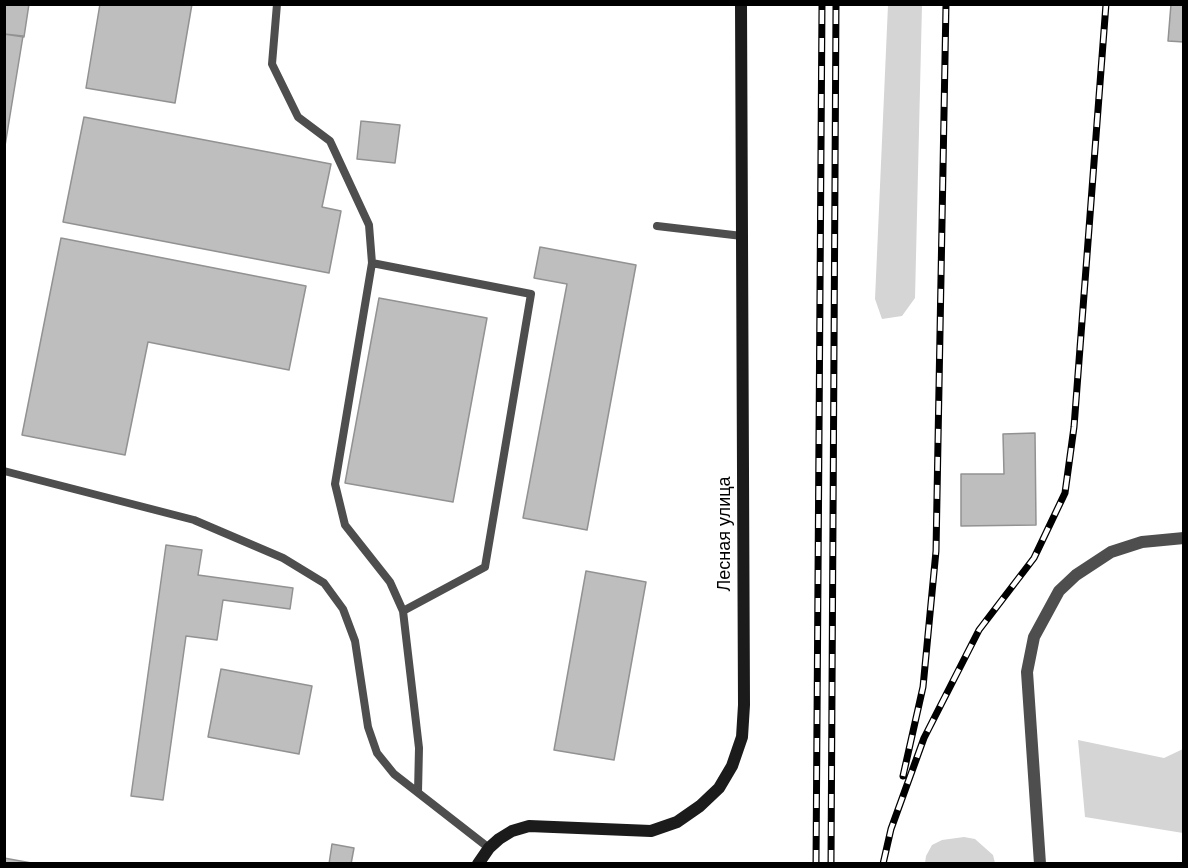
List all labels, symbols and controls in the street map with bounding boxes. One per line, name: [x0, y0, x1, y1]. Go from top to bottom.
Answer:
street label: Лесная улица: [714, 476, 736, 592]

